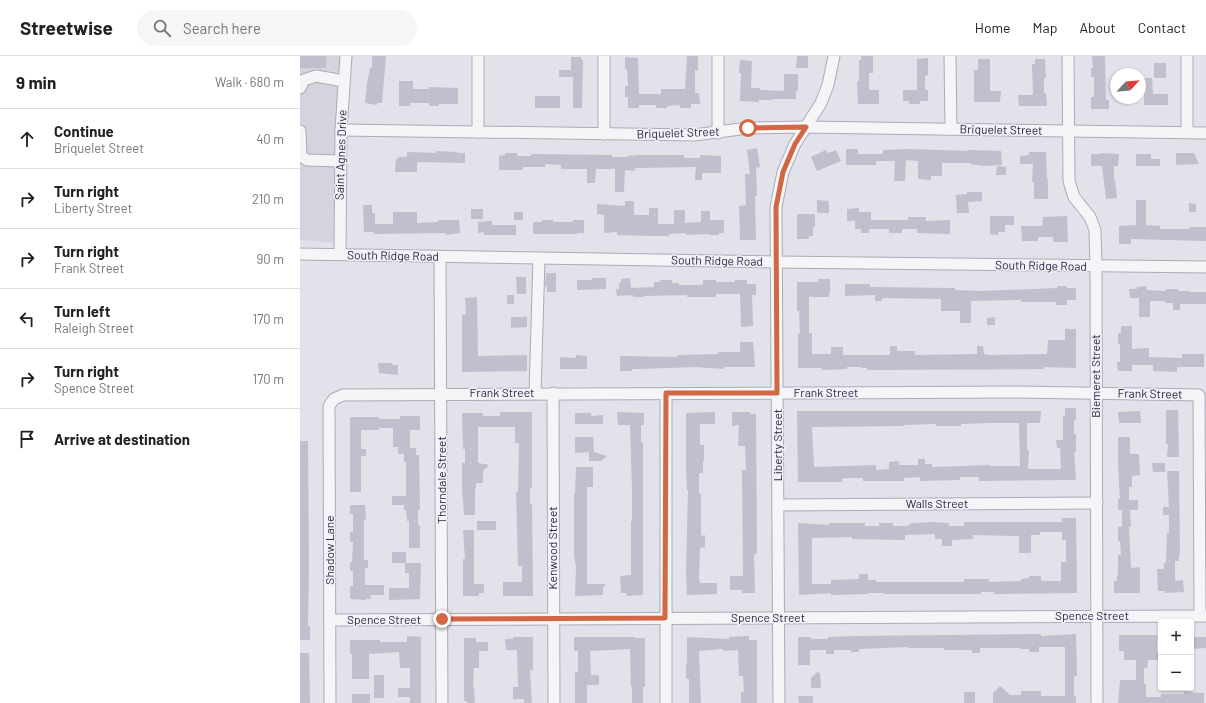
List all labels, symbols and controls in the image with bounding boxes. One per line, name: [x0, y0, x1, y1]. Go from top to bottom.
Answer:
search box: [137, 10, 417, 46]
text: Streetwise: [20, 16, 113, 39]
icon: search: [151, 17, 173, 39]
text: Search here: [183, 19, 261, 37]
text: Home: [975, 19, 1011, 36]
text: Map: [1033, 19, 1057, 36]
text: About: [1079, 19, 1116, 36]
text: Contact: [1138, 19, 1186, 36]
north arrow: [1110, 68, 1146, 104]
text: 9 min: [16, 72, 56, 92]
text: Walk · 680 m: [215, 74, 284, 90]
street label: Saint Agnes Drive: [331, 110, 349, 200]
route start: [739, 119, 757, 137]
street label: Briquelet Street: [959, 121, 1043, 137]
text: Continue: [54, 122, 114, 140]
street label: Briquelet Street: [636, 124, 720, 140]
icon: ahead: [16, 128, 38, 150]
text: 40 m: [256, 131, 284, 147]
text: Briquelet Street: [54, 140, 144, 156]
text: Turn right: [54, 182, 119, 200]
icon: right: [16, 188, 38, 210]
text: 210 m: [252, 191, 284, 207]
text: Liberty Street: [54, 200, 132, 216]
text: Turn right: [54, 242, 119, 260]
street label: South Ridge Road: [347, 247, 439, 263]
icon: right: [16, 248, 38, 270]
text: 90 m: [257, 251, 284, 267]
street label: South Ridge Road: [671, 252, 763, 268]
street label: South Ridge Road: [995, 257, 1087, 273]
text: Frank Street: [54, 260, 124, 276]
text: Turn left: [54, 302, 110, 320]
icon: left: [16, 308, 38, 330]
text: 170 m: [253, 311, 284, 327]
text: Raleigh Street: [54, 320, 134, 336]
street label: Biemeret Street: [1088, 334, 1102, 418]
text: Turn right: [54, 362, 119, 380]
icon: right: [16, 368, 38, 390]
text: 170 m: [253, 371, 284, 387]
text: Spence Street: [54, 380, 134, 396]
street label: Frank Street: [470, 385, 534, 399]
street label: Frank Street: [794, 385, 858, 399]
street label: Frank Street: [1118, 385, 1183, 401]
street label: Liberty Street: [770, 409, 784, 481]
icon: arrive: [16, 428, 38, 450]
text: Arrive at destination: [54, 430, 190, 448]
street label: Thorndale Street: [434, 436, 448, 524]
street label: Walls Street: [906, 496, 968, 510]
street label: Kenwood Street: [545, 506, 559, 590]
street label: Shadow Lane: [322, 515, 336, 585]
street label: Spence Street: [1055, 608, 1129, 622]
route end: [433, 610, 451, 628]
street label: Spence Street: [731, 610, 805, 624]
street label: Spence Street: [347, 612, 421, 626]
map controls: [1158, 619, 1194, 691]
button: +: [1158, 619, 1194, 655]
button: −: [1158, 655, 1194, 691]

